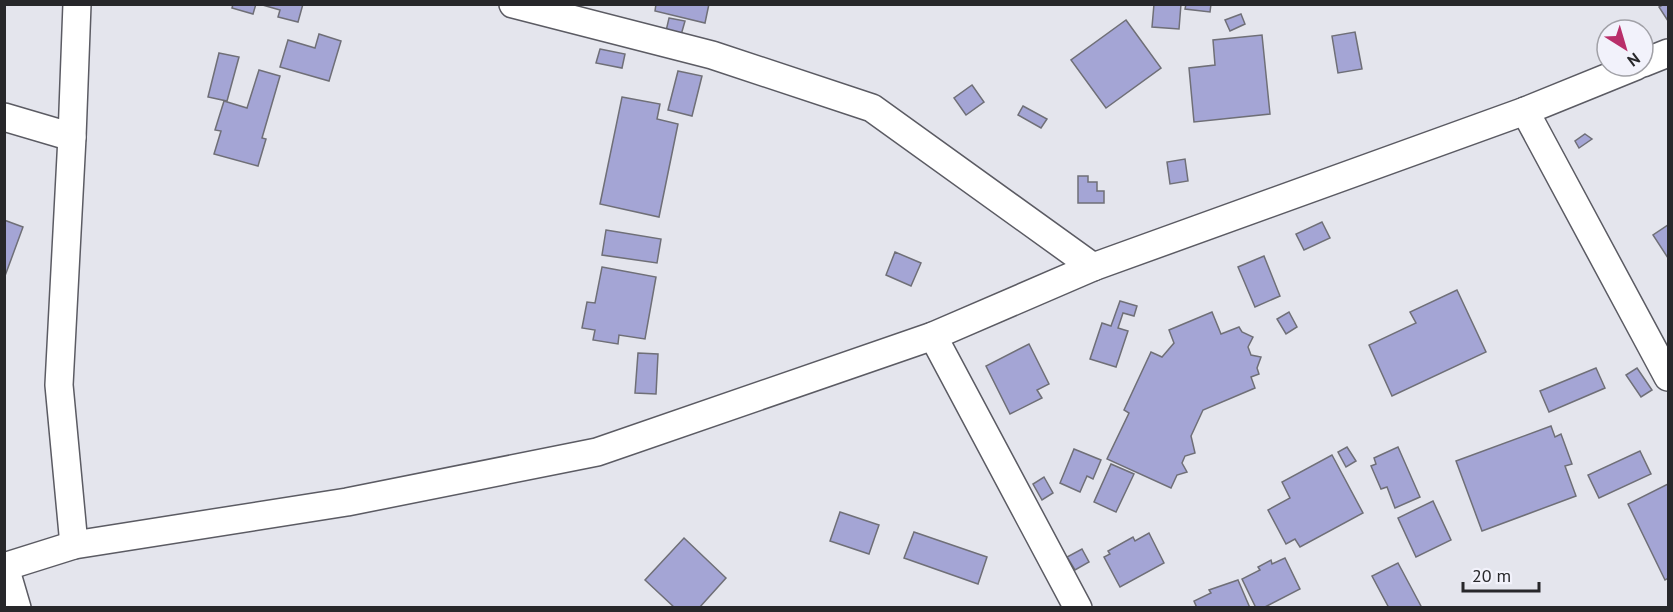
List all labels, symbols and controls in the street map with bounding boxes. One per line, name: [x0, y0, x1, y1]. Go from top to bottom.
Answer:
north arrow: [1595, 18, 1655, 78]
text: N: [1624, 49, 1644, 71]
scale bar: [1463, 555, 1540, 593]
text: 20 m: [1472, 564, 1511, 587]

